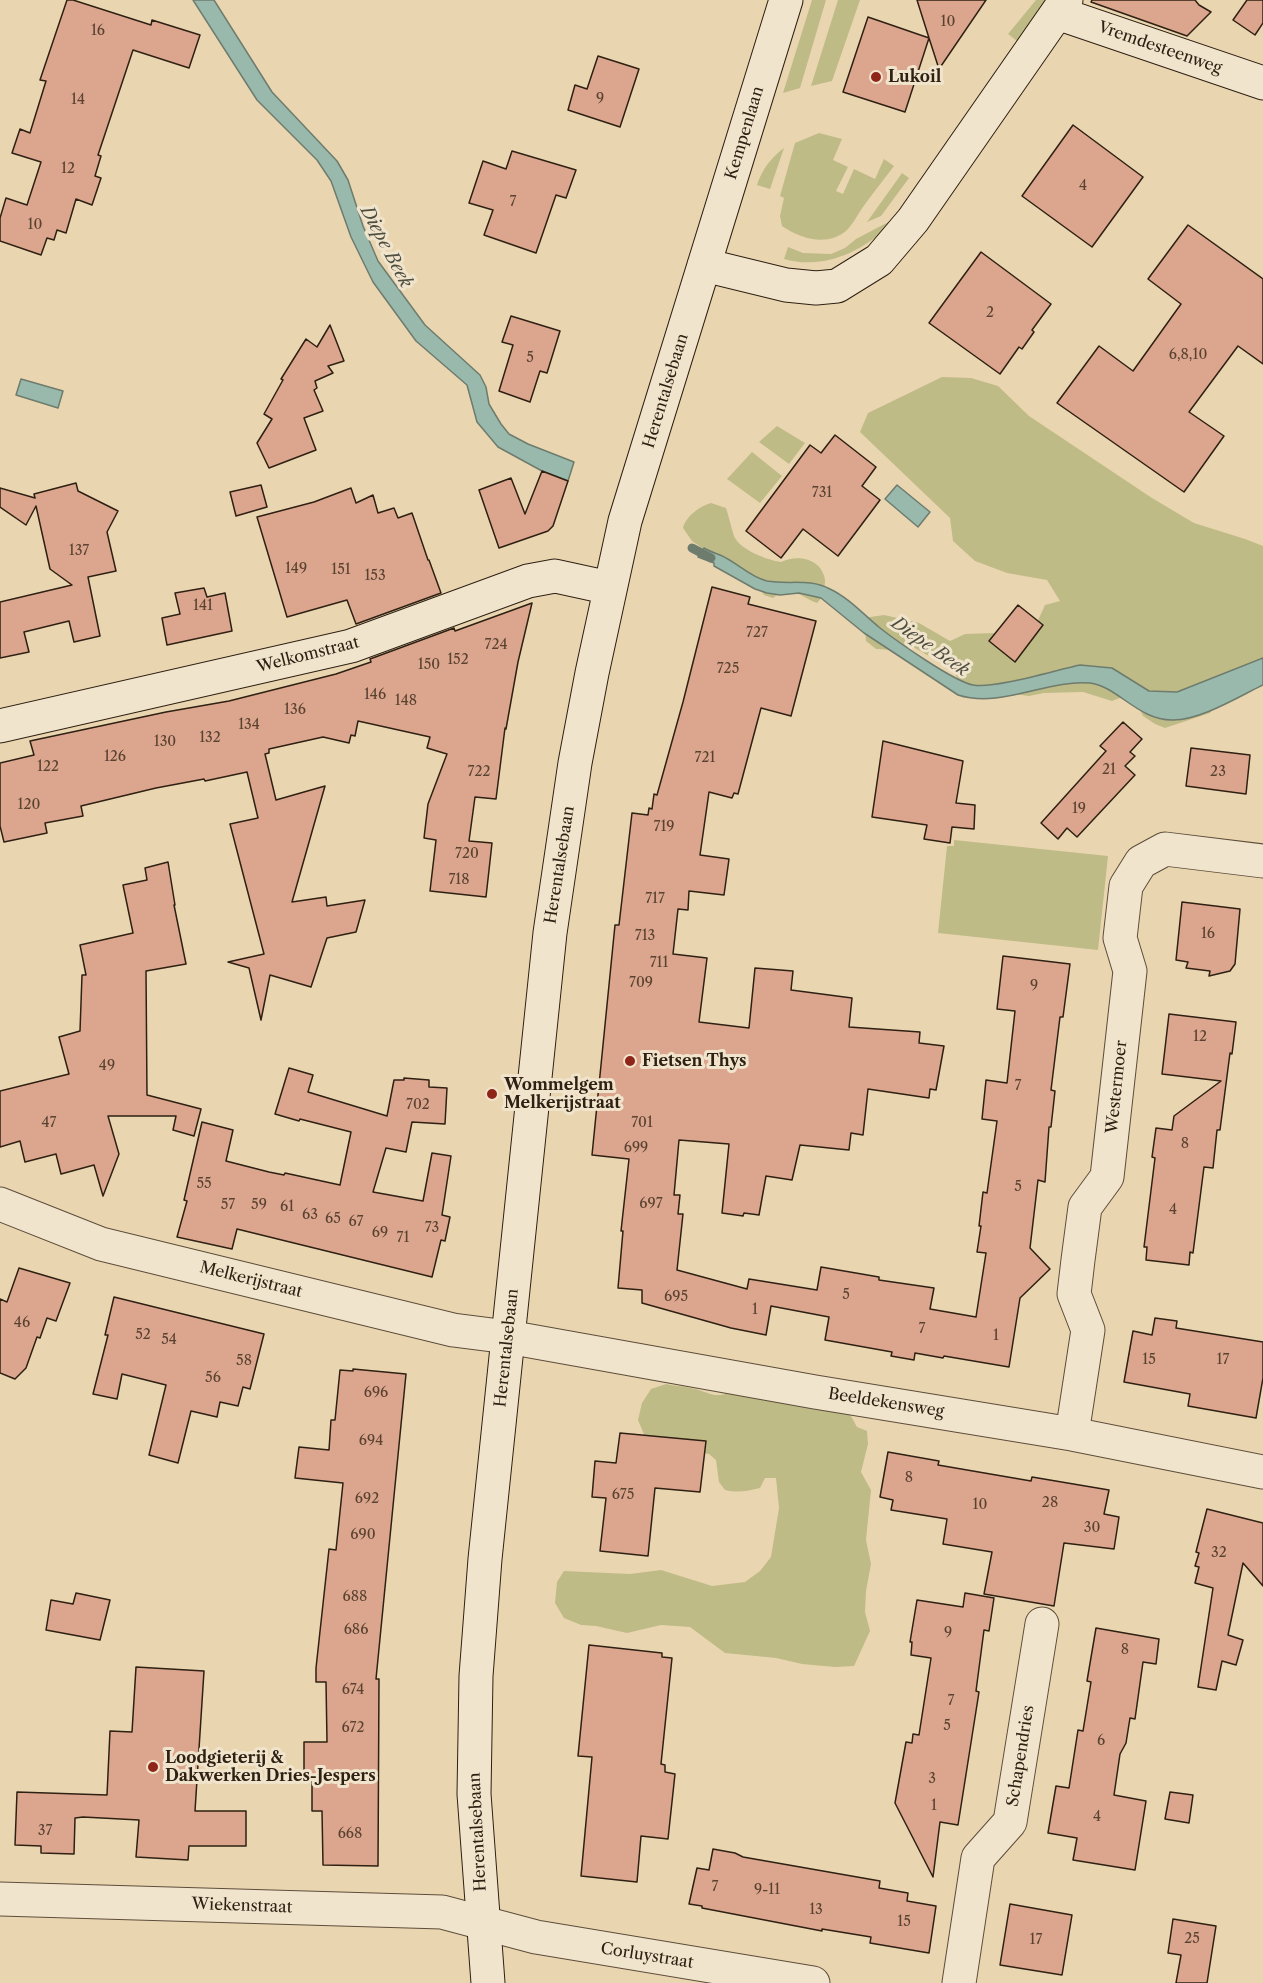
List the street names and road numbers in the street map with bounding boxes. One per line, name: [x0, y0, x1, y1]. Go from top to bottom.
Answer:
street label: Vremdesteenweg: [1096, 18, 1224, 78]
street label: Kempenlaan: [722, 84, 768, 182]
street label: Herentalsebaan: [639, 331, 693, 451]
street label: Welkomstraat: [255, 633, 361, 677]
street label: Herentalsebaan: [541, 805, 579, 925]
street label: Westermoer: [1103, 1039, 1131, 1135]
street label: Melkerijstraat: [198, 1258, 304, 1302]
street label: Herentalsebaan: [491, 1288, 523, 1408]
street label: Beeldekensweg: [827, 1384, 945, 1422]
street label: Schapendries: [1003, 1704, 1039, 1808]
street label: Herentalsebaan: [465, 1772, 491, 1892]
street label: Wiekenstraat: [191, 1895, 293, 1917]
street label: Corluystraat: [599, 1939, 695, 1973]

